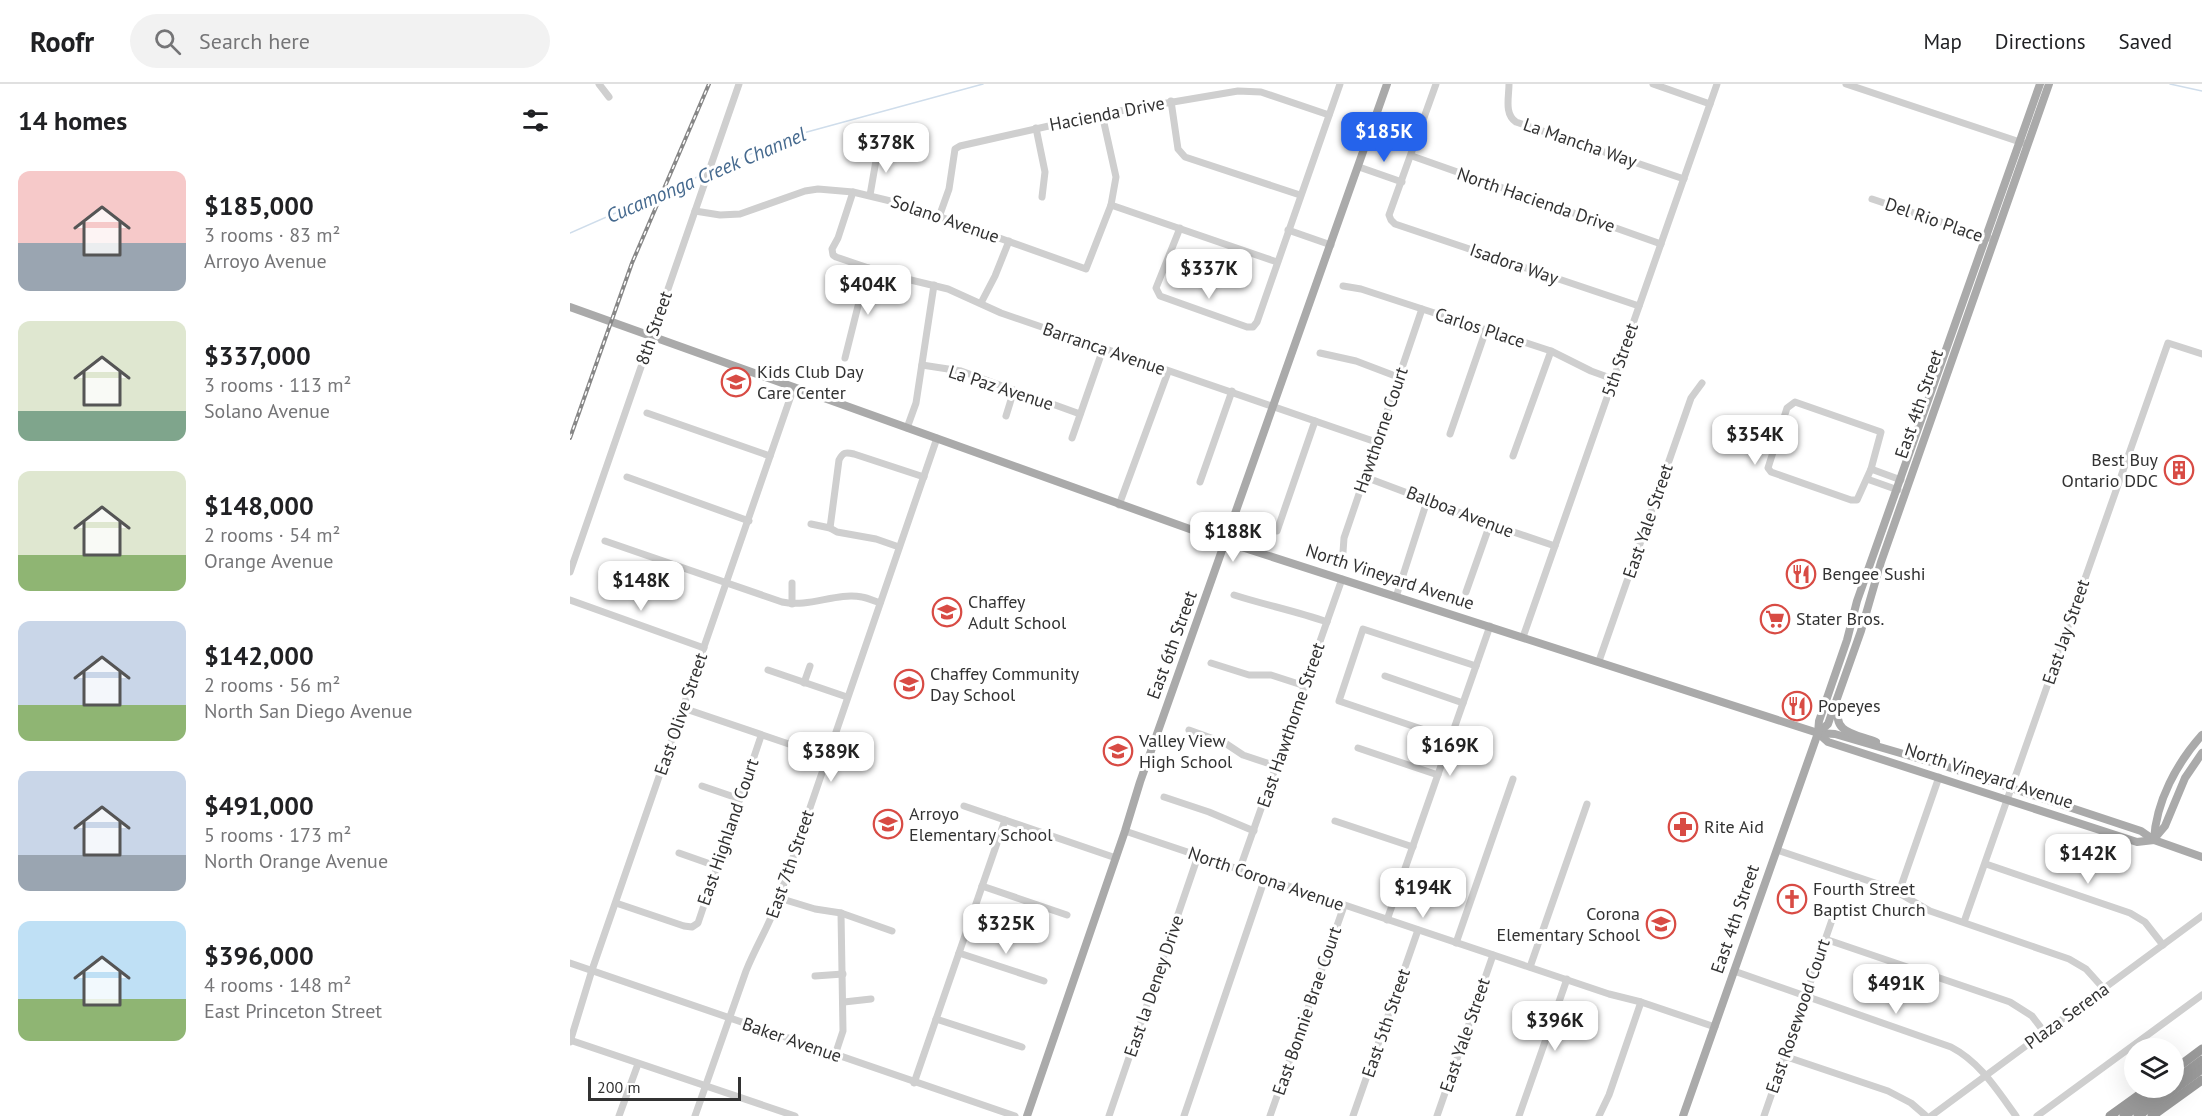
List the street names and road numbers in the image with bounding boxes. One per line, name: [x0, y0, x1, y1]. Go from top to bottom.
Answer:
street label: Hacienda Drive: [1047, 91, 1166, 136]
street label: La Mancha Way: [1520, 112, 1641, 173]
street label: North Hacienda Drive: [1454, 162, 1618, 237]
street label: Solano Avenue: [888, 189, 1002, 248]
street label: Del Rio Place: [1882, 192, 1986, 247]
street label: Isadora Way: [1467, 238, 1562, 290]
street label: 8th Street: [630, 288, 677, 368]
street label: Carlos Place: [1432, 302, 1528, 353]
street label: Barranca Avenue: [1040, 317, 1168, 380]
street label: 5th Street: [1596, 320, 1643, 400]
street label: East 4th Street: [1889, 346, 1948, 461]
street label: La Paz Avenue: [946, 360, 1057, 415]
street label: Hawthorne Court: [1348, 364, 1413, 496]
street label: East Yale Street: [1617, 461, 1678, 581]
street label: Balboa Avenue: [1403, 480, 1517, 543]
street label: North Vineyard Avenue: [1303, 538, 1477, 615]
street label: East Jay Street: [2037, 576, 2094, 687]
street label: East 6th Street: [1141, 588, 1202, 702]
street label: East Hawthorne Street: [1252, 639, 1330, 810]
street label: East Olive Street: [649, 650, 712, 778]
street label: North Vineyard Avenue: [1902, 737, 2076, 814]
street label: East Highland Court: [692, 755, 763, 908]
street label: East 7th Street: [760, 807, 819, 921]
street label: North Corona Avenue: [1185, 841, 1347, 916]
street label: East 4th Street: [1705, 861, 1764, 976]
street label: East la Deney Drive: [1118, 912, 1189, 1060]
street label: East Bonnie Brae Court: [1267, 923, 1346, 1098]
street label: East Rosewood Court: [1760, 936, 1835, 1096]
street label: East 5th Street: [1356, 965, 1415, 1080]
street label: East Yale Street: [1434, 975, 1495, 1095]
street label: Plaza Serena: [2020, 977, 2113, 1054]
street label: Baker Avenue: [739, 1012, 845, 1067]

